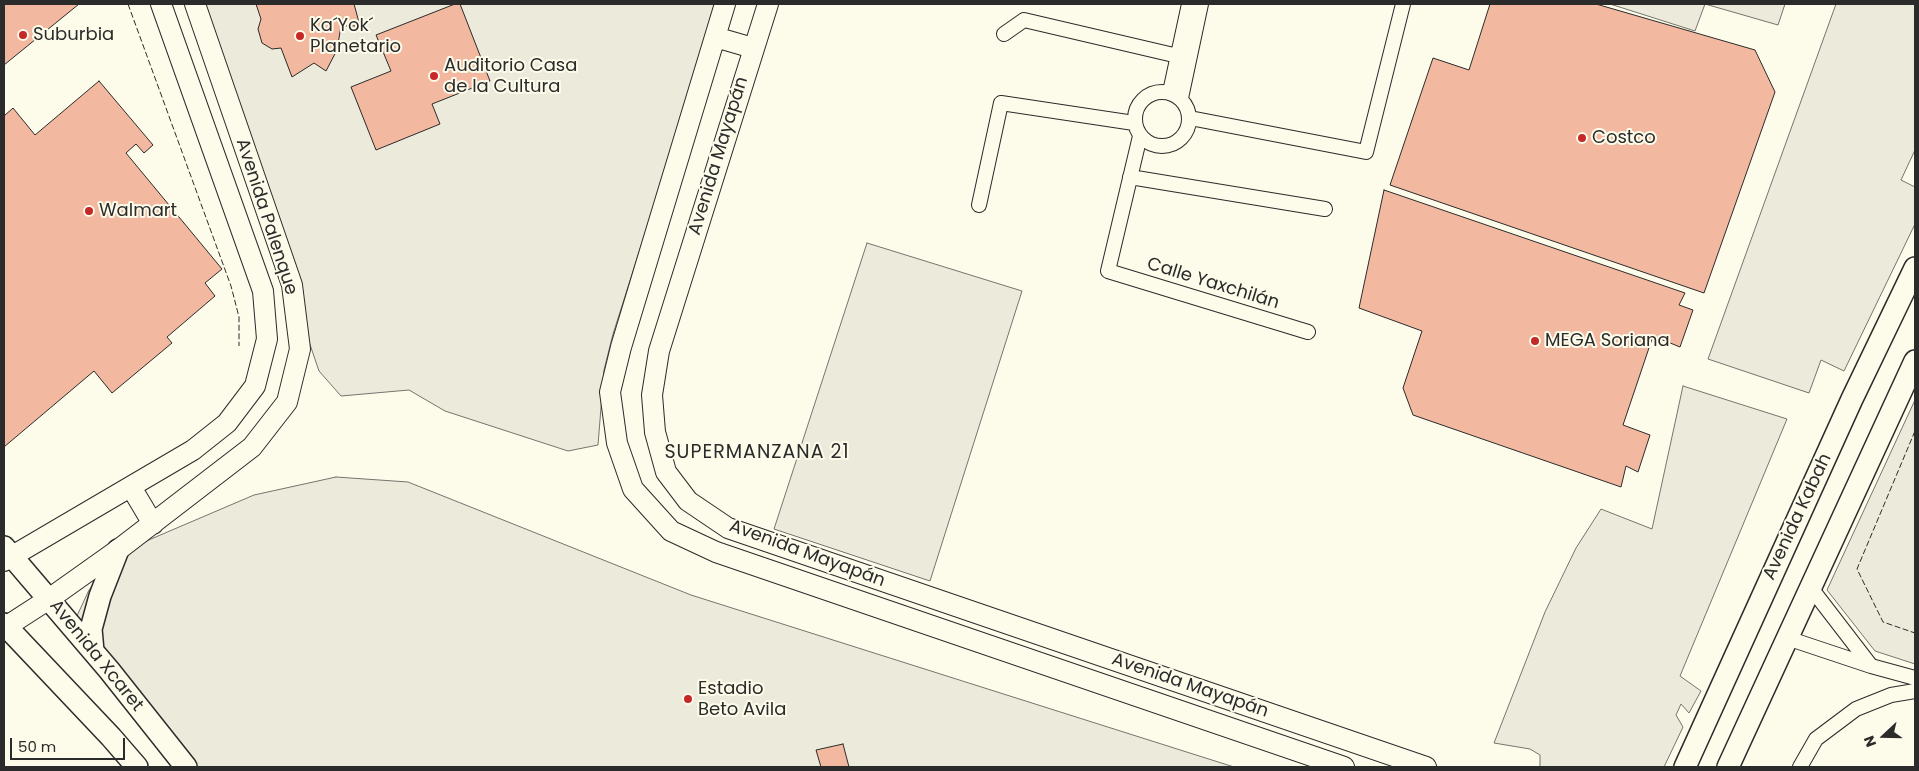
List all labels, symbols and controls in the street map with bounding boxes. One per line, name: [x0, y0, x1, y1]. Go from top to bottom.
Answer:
place label: Ka´Yok´ Planetario: [310, 15, 401, 58]
place label: Suburbia: [33, 24, 114, 46]
marker: Suburbia: [17, 29, 29, 41]
marker: Ka´Yok´ Planetario: [294, 30, 306, 42]
place label: Auditorio Casa de la Cultura: [444, 55, 577, 98]
marker: Auditorio Casa de la Cultura: [428, 70, 440, 82]
street label: Avenida Mayapán: [685, 74, 753, 238]
place label: Costco: [1592, 127, 1656, 149]
marker: Costco: [1576, 132, 1588, 144]
street label: Avenida Palenque: [231, 136, 301, 298]
place label: Walmart: [99, 200, 177, 222]
marker: Walmart: [83, 205, 95, 217]
street label: Calle Yaxchilán: [1144, 254, 1282, 314]
place label: MEGA Soriana: [1545, 330, 1670, 352]
marker: MEGA Soriana: [1529, 335, 1541, 347]
district label: SUPERMANZANA 21: [663, 442, 851, 464]
street label: Avenida Kabah: [1759, 450, 1837, 584]
street label: Avenida Mayapán: [726, 516, 888, 592]
street label: Avenida Xcaret: [44, 596, 148, 716]
street label: Avenida Mayapán: [1109, 649, 1271, 723]
place label: Estadio Beto Avila: [698, 678, 786, 721]
marker: Estadio Beto Avila: [682, 693, 694, 705]
north arrow: [1859, 711, 1909, 761]
scale bar: [12, 728, 128, 760]
text: N: [1859, 733, 1881, 750]
text: 50 m: [18, 736, 56, 757]

